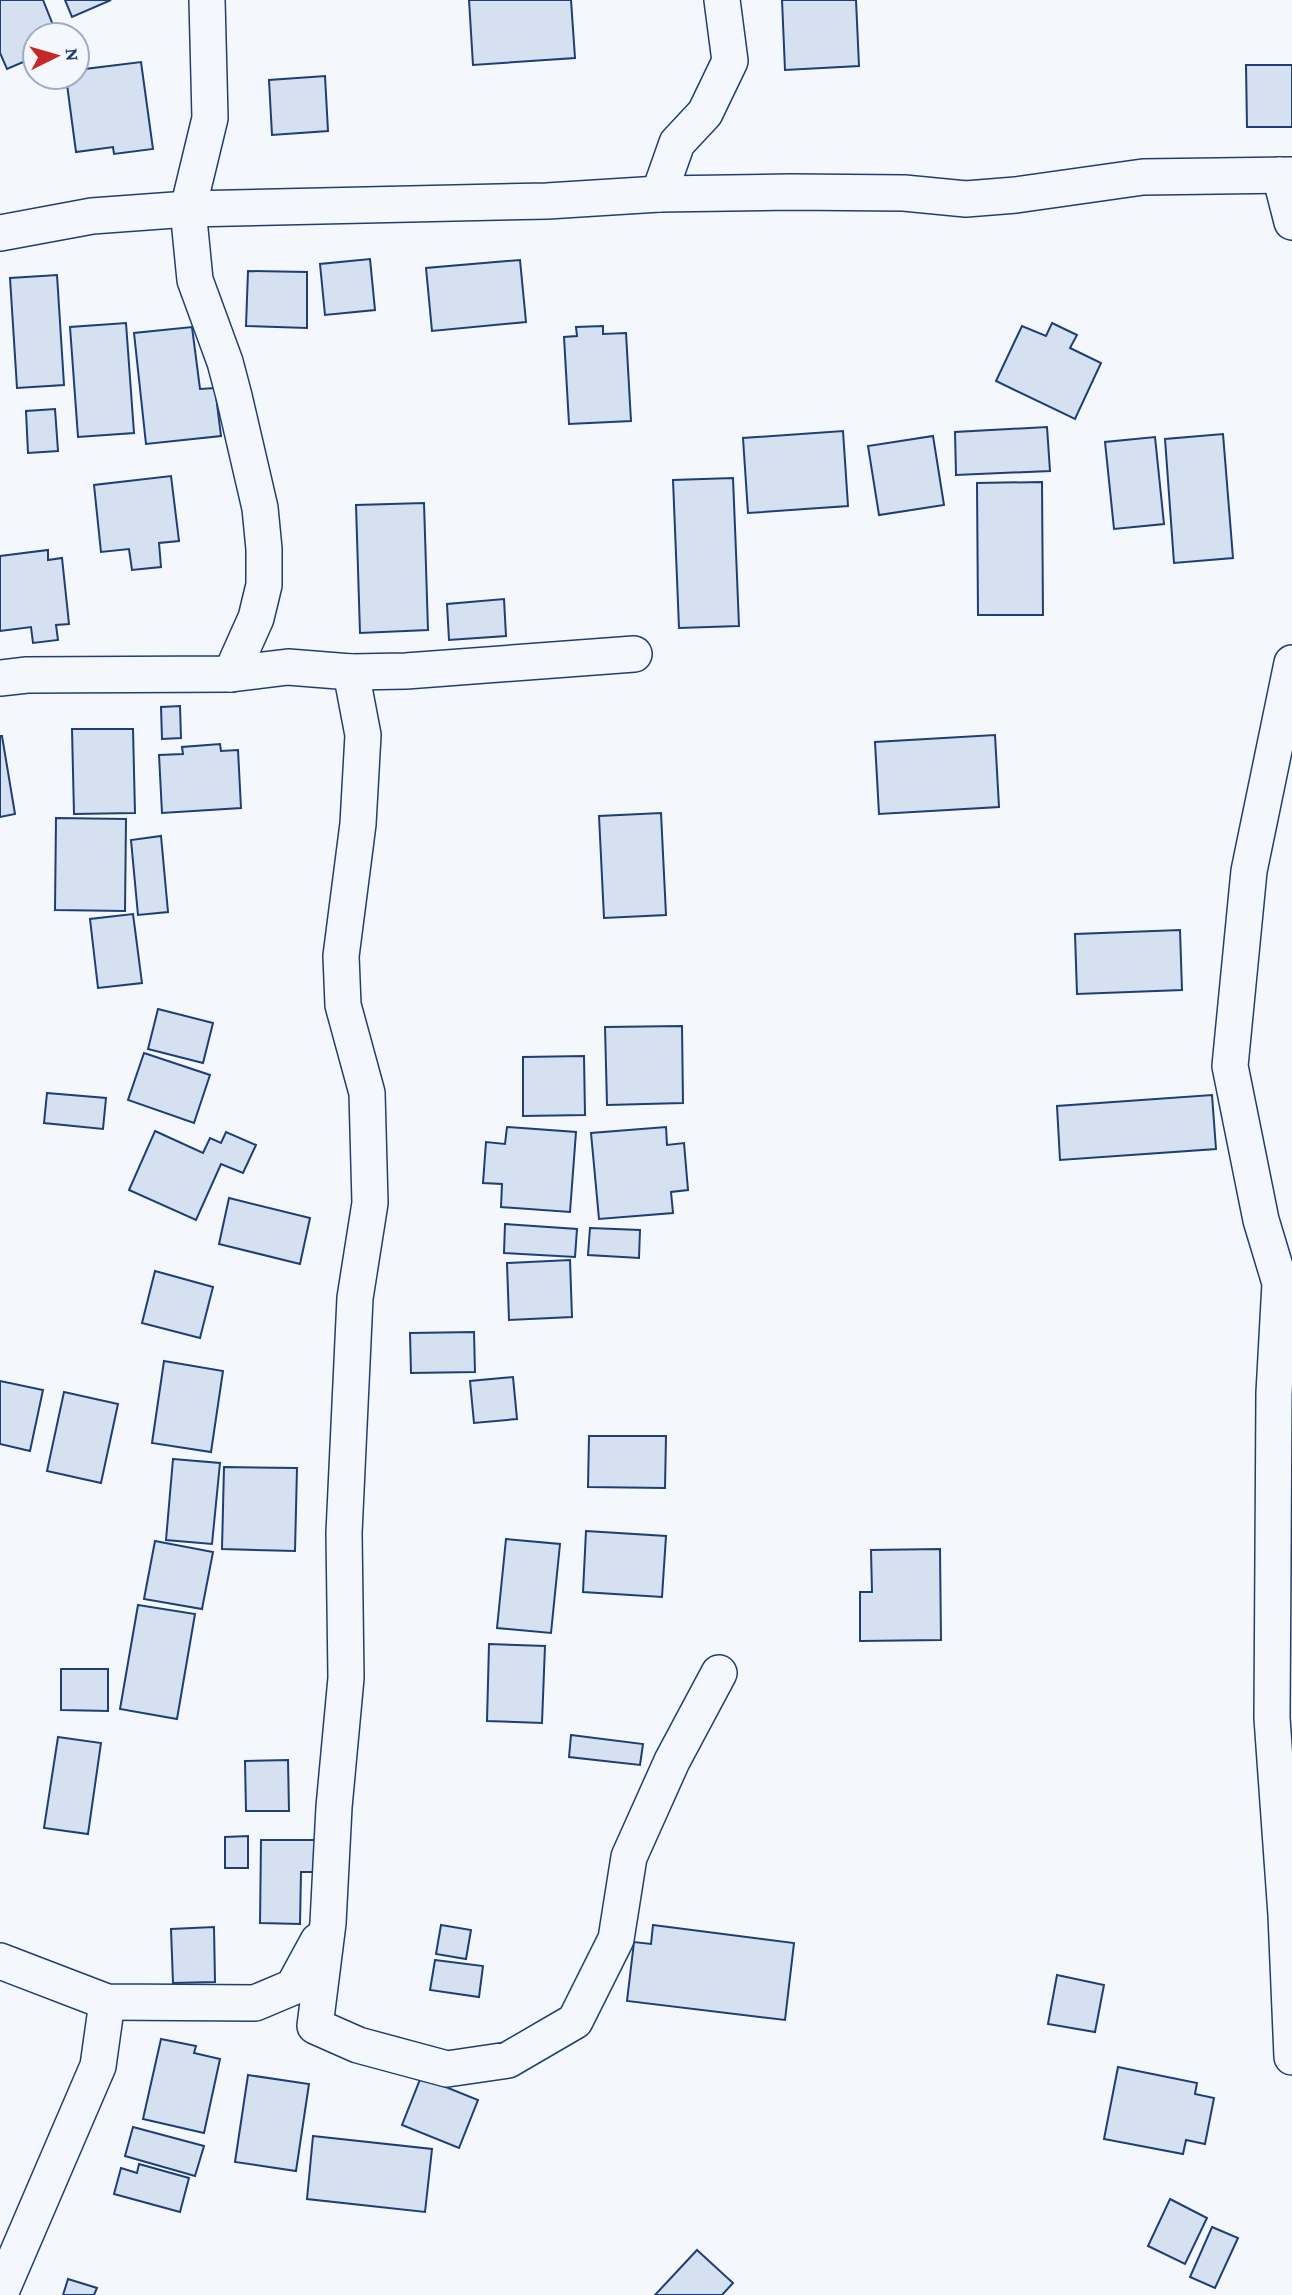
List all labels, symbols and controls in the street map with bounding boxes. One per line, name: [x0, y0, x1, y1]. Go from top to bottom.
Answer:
north arrow: [21, 21, 91, 91]
text: N: [61, 47, 83, 62]

